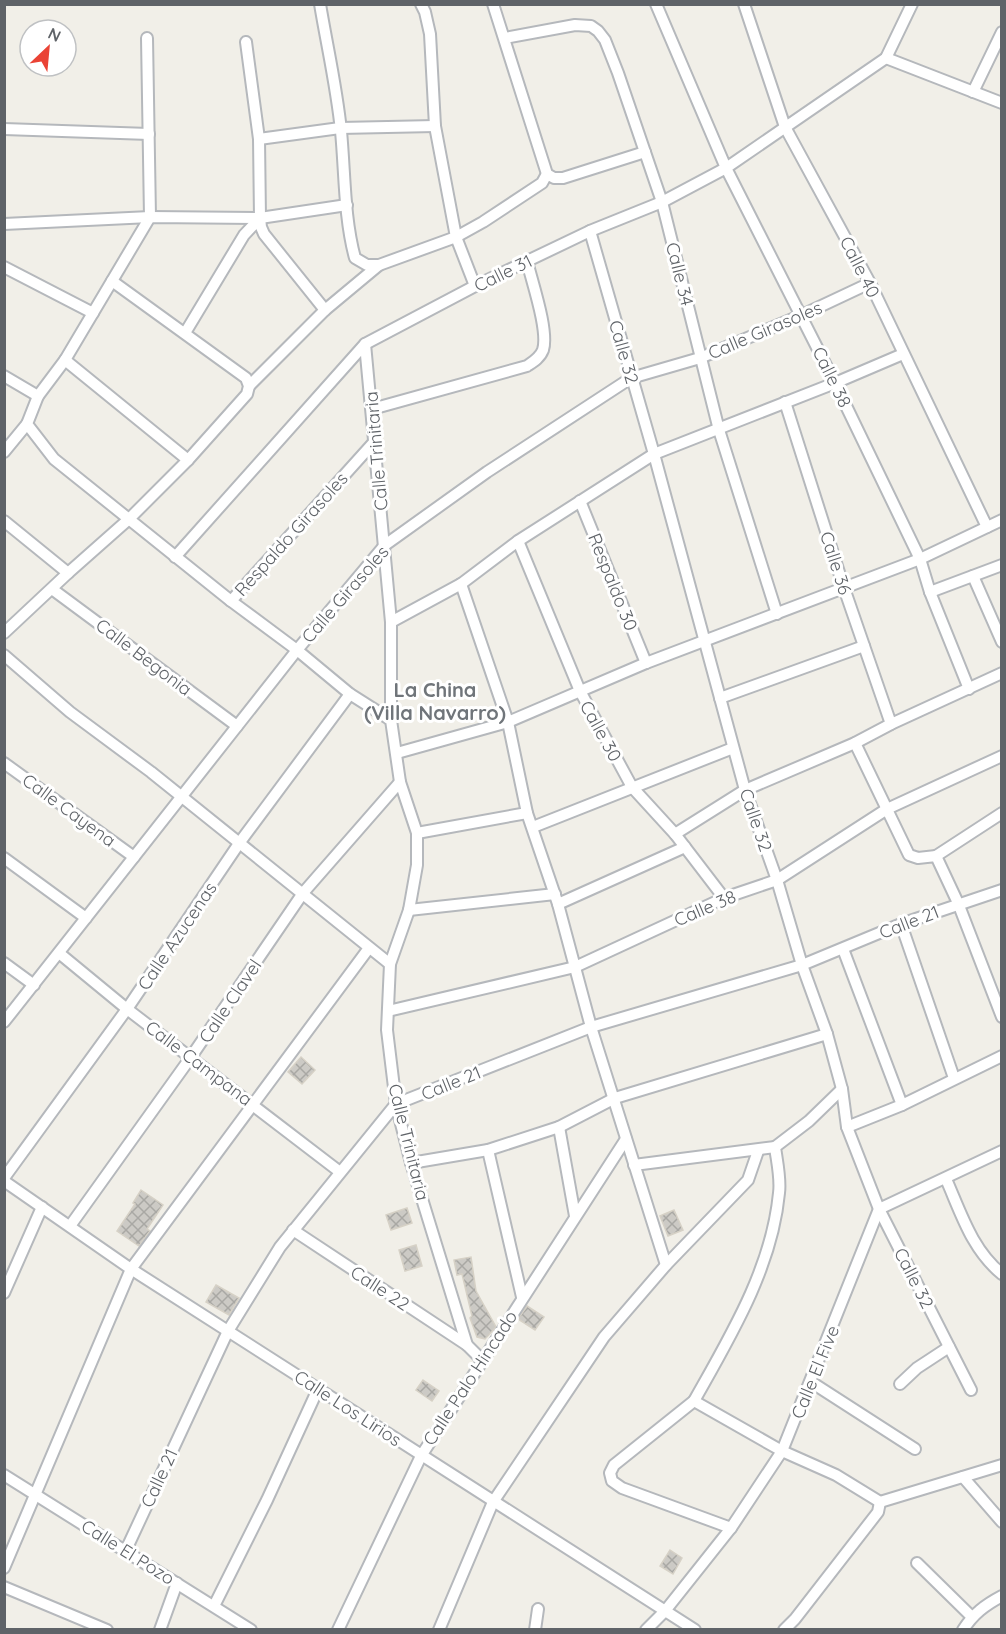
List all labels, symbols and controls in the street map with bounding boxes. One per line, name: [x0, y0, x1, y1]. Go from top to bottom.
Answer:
north arrow: [18, 18, 78, 78]
text: N: [45, 23, 64, 46]
street label: Calle 40: [835, 232, 885, 302]
street label: Calle 34: [661, 240, 699, 308]
street label: Calle 31: [470, 249, 536, 297]
street label: Calle Girasoles: [704, 296, 826, 364]
street label: Calle 32: [604, 317, 644, 387]
street label: Calle 38: [807, 343, 857, 411]
street label: Calle Trinitaria: [359, 391, 393, 511]
street label: Respaldo Girasoles: [229, 467, 353, 601]
street label: Calle 36: [815, 529, 857, 598]
street label: Respaldo 30: [583, 530, 643, 634]
street label: Calle Girasoles: [296, 541, 394, 647]
street label: Calle Begonia: [91, 613, 197, 701]
district label: La China (Villa Navarro): [364, 677, 506, 725]
street label: Calle 30: [575, 697, 627, 765]
street label: Calle Cayena: [18, 768, 120, 852]
street label: Calle 32: [735, 785, 778, 855]
street label: Calle Azucenas: [132, 878, 222, 994]
street label: Calle 38: [671, 885, 739, 931]
street label: Calle 21: [876, 900, 942, 944]
street label: Calle Clavel: [194, 955, 266, 1047]
street label: Calle Campana: [141, 1015, 257, 1111]
street label: Calle 21: [418, 1061, 484, 1105]
street label: Calle Trinitaria: [383, 1081, 435, 1203]
street label: Calle 32: [889, 1244, 939, 1312]
street label: Calle 22: [346, 1260, 414, 1316]
street label: Calle Palo Hincado: [418, 1306, 522, 1450]
street label: Calle El Five: [786, 1322, 844, 1422]
street label: Calle Los Lirios: [290, 1365, 406, 1451]
street label: Calle 21: [135, 1445, 183, 1511]
street label: Calle El Pozo: [77, 1514, 179, 1590]

